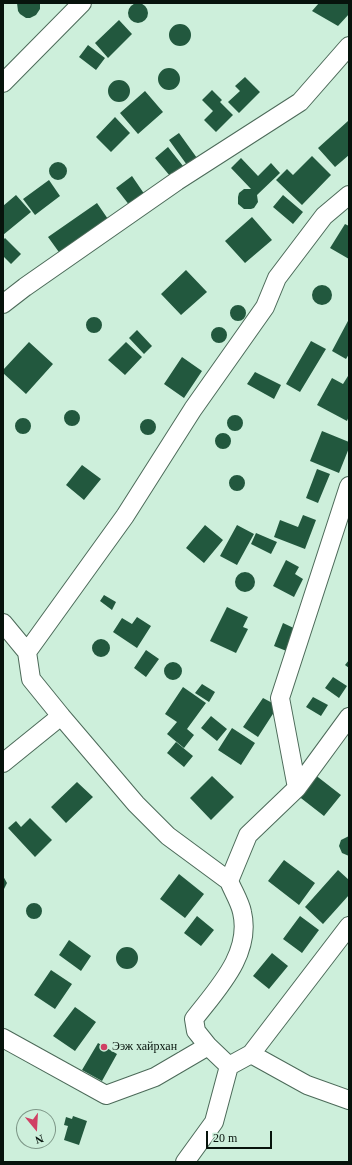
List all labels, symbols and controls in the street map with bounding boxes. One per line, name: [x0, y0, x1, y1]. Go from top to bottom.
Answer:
place label: Ээж хайрхан: [112, 1040, 177, 1054]
marker: Ээж хайрхан: [99, 1042, 109, 1052]
north arrow: [16, 1109, 56, 1149]
scale bar: [208, 1123, 274, 1149]
text: 20 m: [213, 1131, 237, 1145]
text: N: [34, 1133, 45, 1146]

